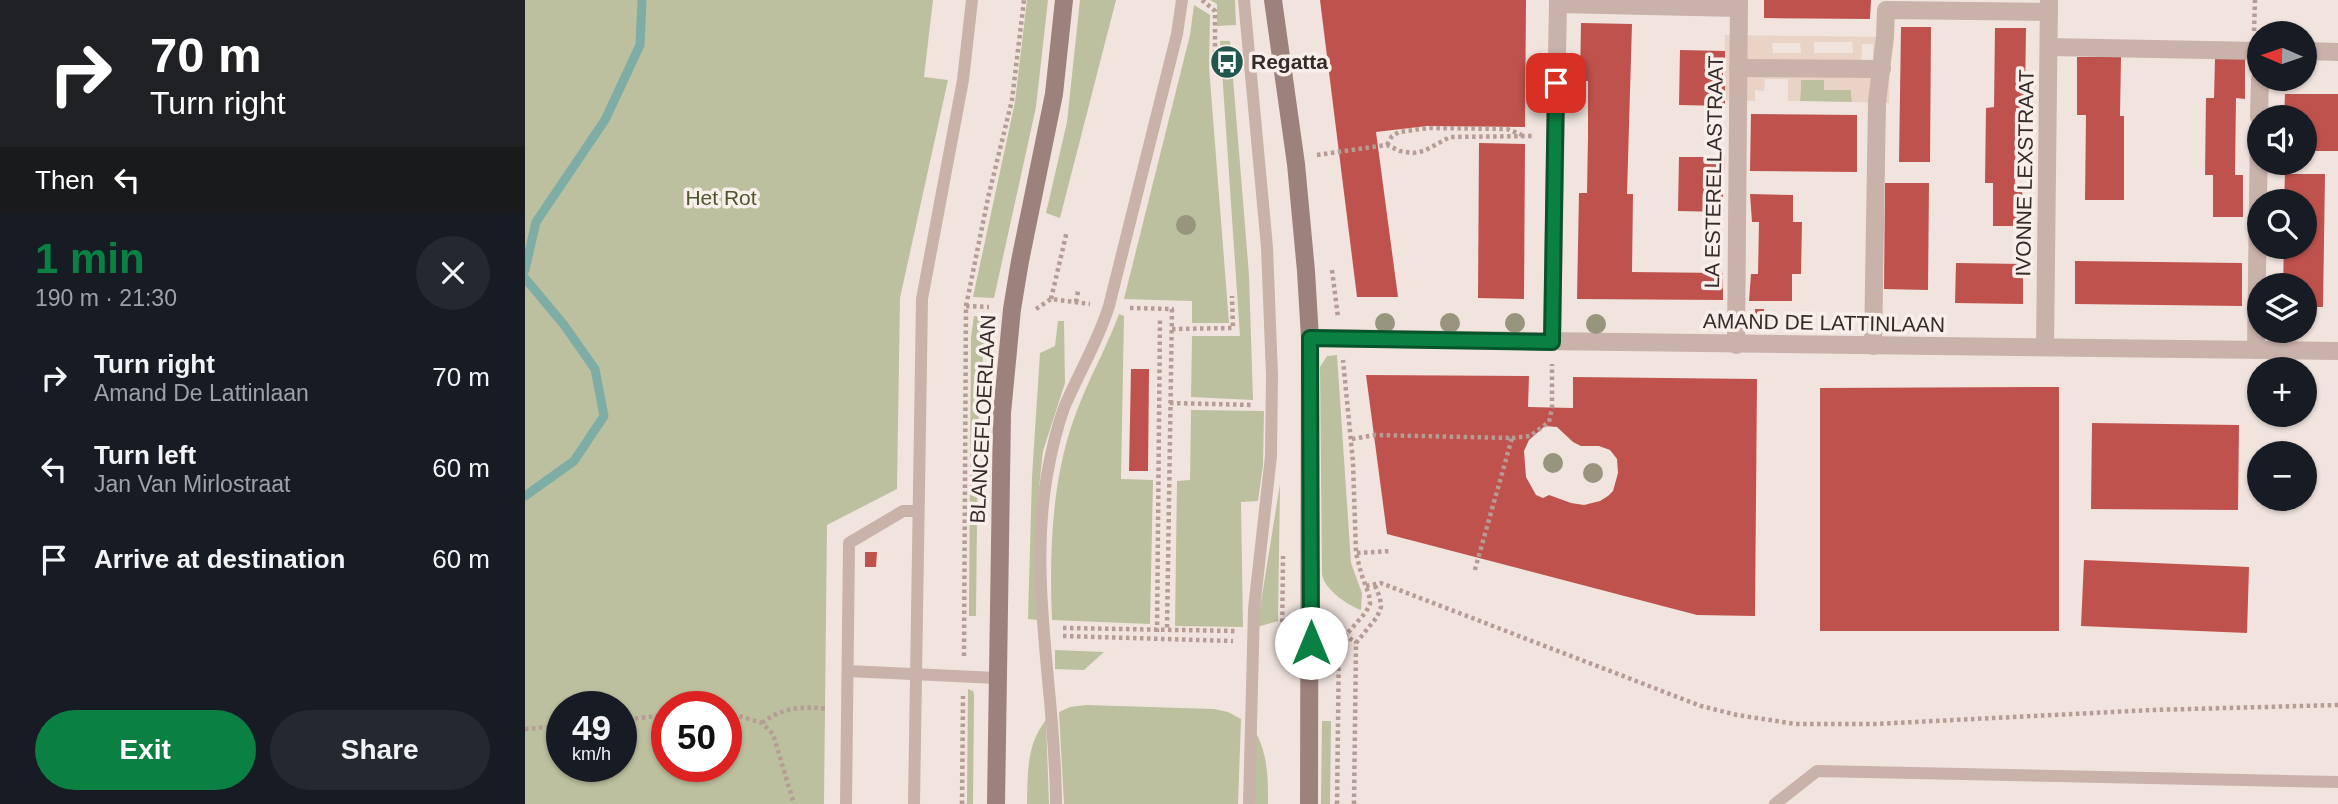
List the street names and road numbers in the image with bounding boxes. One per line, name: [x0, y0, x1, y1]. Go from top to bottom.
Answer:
street label: LA ESTERELLASTRAAT: [1700, 55, 1727, 289]
street label: IVONNE LEXSTRAAT: [2011, 69, 2038, 277]
street label: AMAND DE LATTINLAAN: [1703, 309, 1945, 336]
street label: BLANCEFLOERLAAN: [966, 314, 999, 524]

